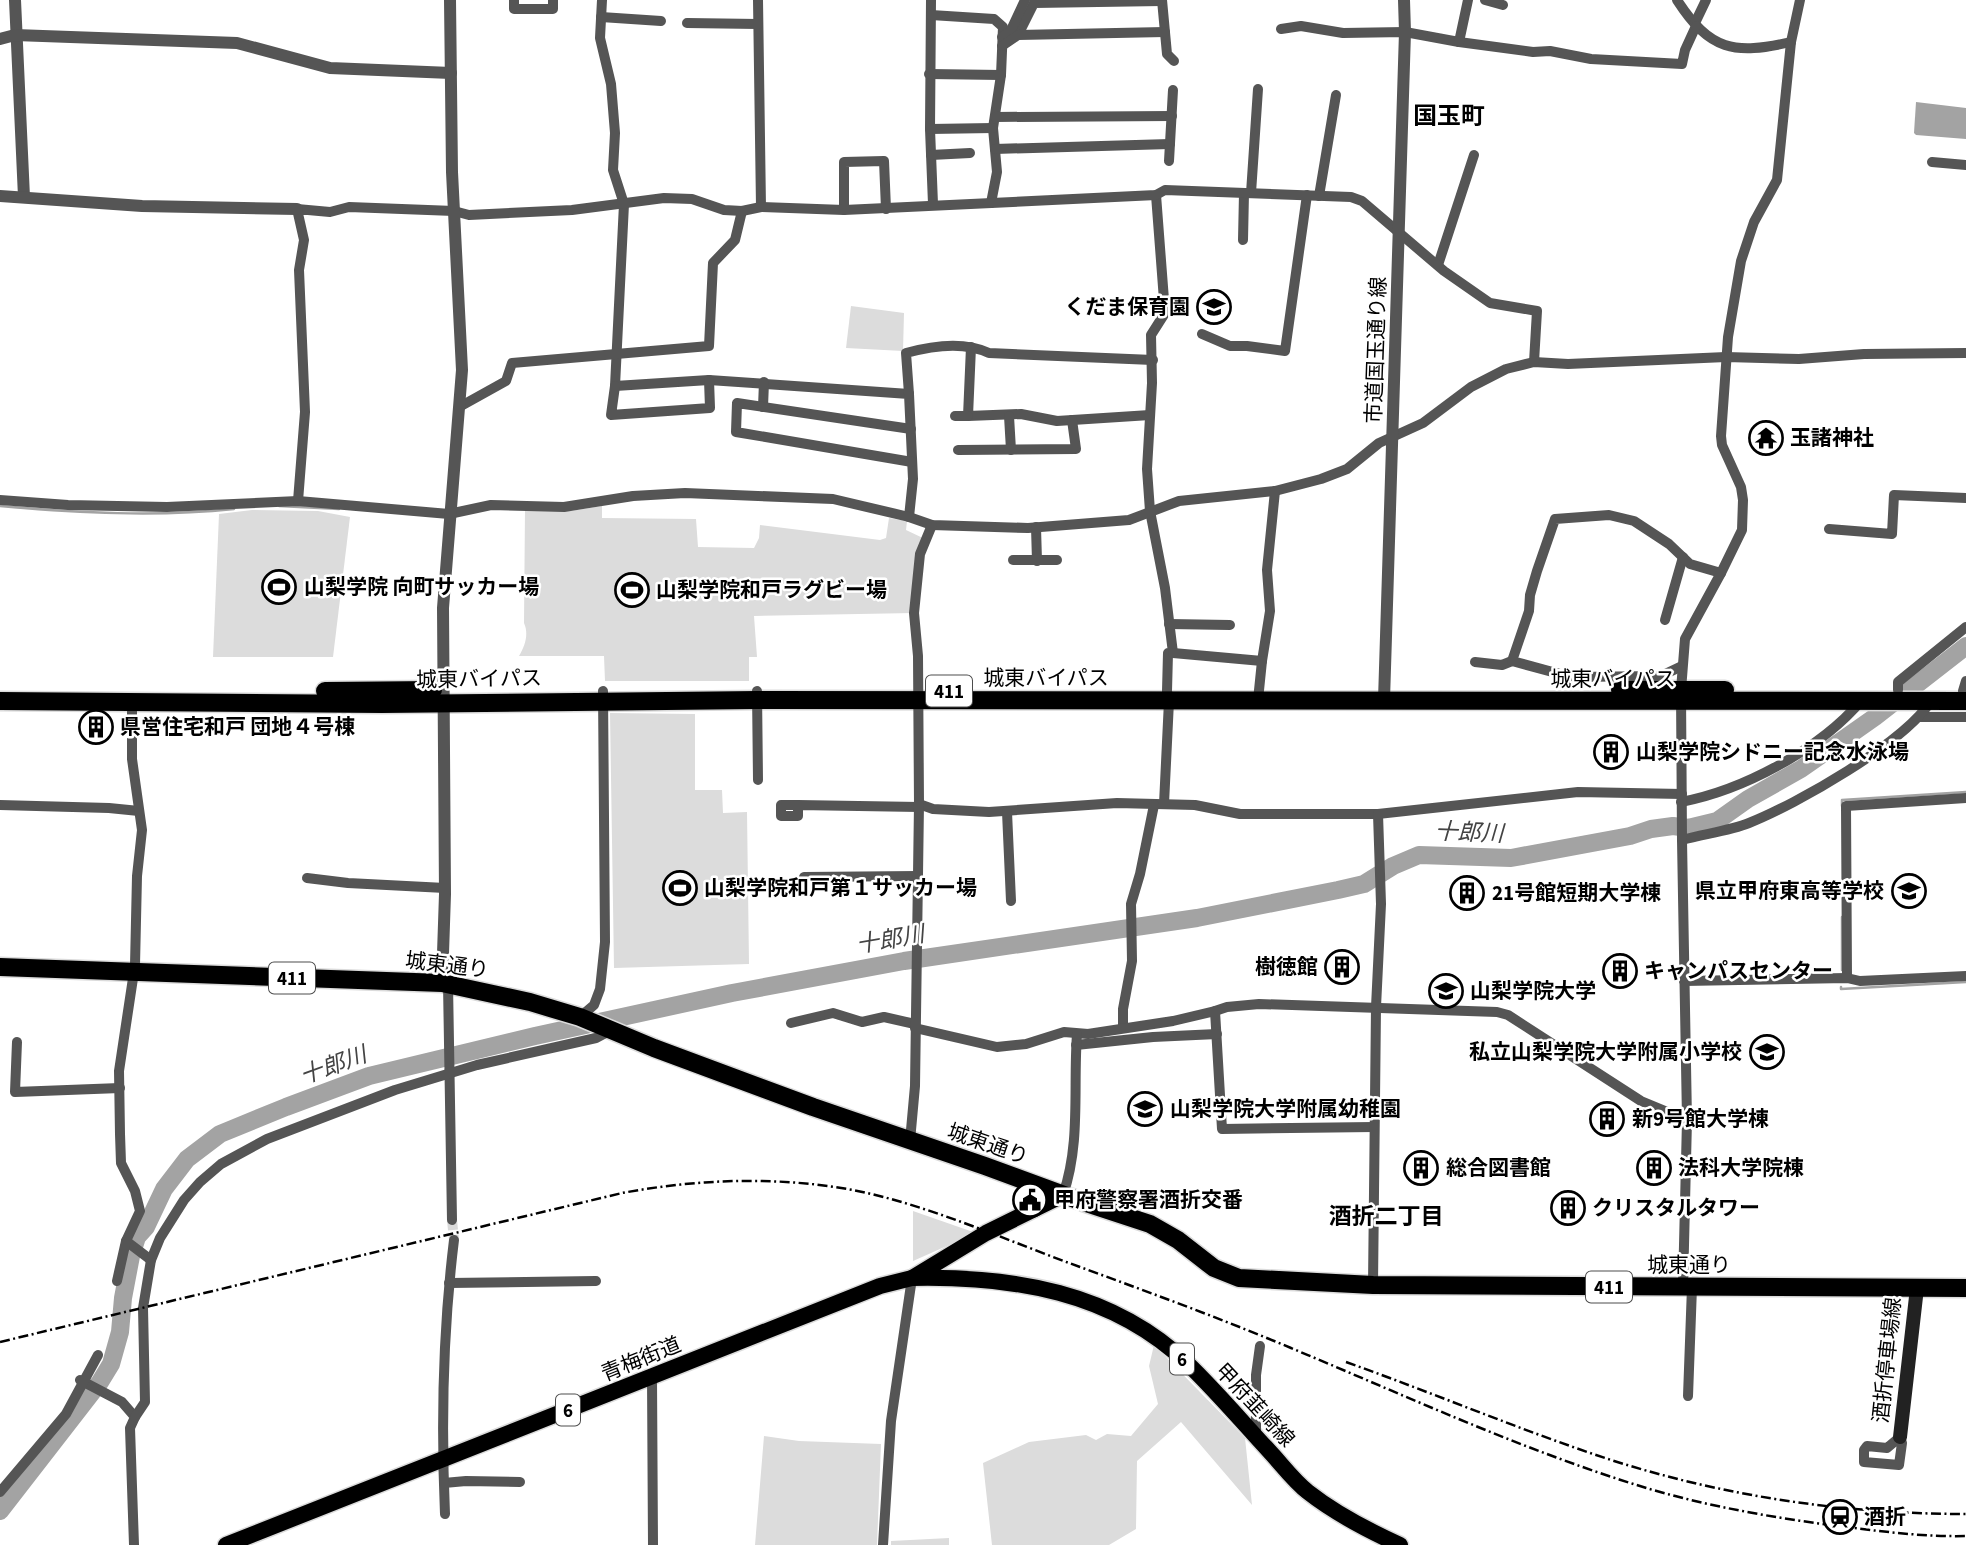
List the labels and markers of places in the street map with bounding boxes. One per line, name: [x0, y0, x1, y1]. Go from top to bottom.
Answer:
school or university icon: くだま保育園: [1195, 288, 1233, 326]
place label: くだま保育園: [1064, 292, 1190, 322]
temple icon: 玉諸神社: [1747, 419, 1785, 457]
place label: 玉諸神社: [1790, 423, 1874, 453]
sports icon: 山梨学院 向町サッカー場: [260, 568, 298, 606]
sports icon: 山梨学院和戸ラグビー場: [613, 571, 651, 609]
place label: 山梨学院 向町サッカー場: [304, 572, 539, 602]
place label: 山梨学院和戸ラグビー場: [656, 575, 887, 605]
building icon: 県営住宅和戸 団地４号棟: [77, 708, 115, 746]
place label: 県営住宅和戸 団地４号棟: [120, 712, 355, 742]
building icon: 山梨学院シドニー記念水泳場: [1592, 733, 1630, 771]
place label: 山梨学院シドニー記念水泳場: [1636, 737, 1909, 767]
sports icon: 山梨学院和戸第１サッカー場: [661, 869, 699, 907]
school or university icon: 県立甲府東高等学校: [1890, 872, 1928, 910]
place label: 山梨学院和戸第１サッカー場: [704, 873, 977, 903]
building icon: 21号館短期大学棟: [1448, 874, 1486, 912]
place label: 県立甲府東高等学校: [1695, 876, 1884, 906]
place label: 21号館短期大学棟: [1492, 878, 1661, 908]
building icon: 樹徳館: [1323, 948, 1361, 986]
place label: 樹徳館: [1255, 952, 1318, 982]
building icon: キャンパスセンター: [1601, 952, 1639, 990]
place label: キャンパスセンター: [1644, 956, 1833, 986]
school or university icon: 山梨学院大学: [1427, 972, 1465, 1010]
place label: 山梨学院大学: [1470, 976, 1596, 1006]
school or university icon: 私立山梨学院大学附属小学校: [1748, 1033, 1786, 1071]
place label: 私立山梨学院大学附属小学校: [1469, 1037, 1742, 1067]
school or university icon: 山梨学院大学附属幼稚園: [1126, 1090, 1164, 1128]
place label: 山梨学院大学附属幼稚園: [1170, 1094, 1401, 1124]
building icon: 新9号館大学棟: [1588, 1100, 1626, 1138]
place label: 新9号館大学棟: [1632, 1104, 1769, 1134]
building icon: 総合図書館: [1402, 1149, 1440, 1187]
building icon: 法科大学院棟: [1635, 1149, 1673, 1187]
place label: 総合図書館: [1446, 1153, 1551, 1183]
place label: 法科大学院棟: [1678, 1153, 1804, 1183]
public building icon: 甲府警察署酒折交番: [1011, 1181, 1049, 1219]
place label: 甲府警察署酒折交番: [1054, 1185, 1243, 1215]
building icon: クリスタルタワー: [1549, 1189, 1587, 1227]
place label: クリスタルタワー: [1592, 1193, 1760, 1223]
station icon: 酒折: [1821, 1498, 1859, 1536]
place label: 酒折: [1864, 1502, 1906, 1532]

